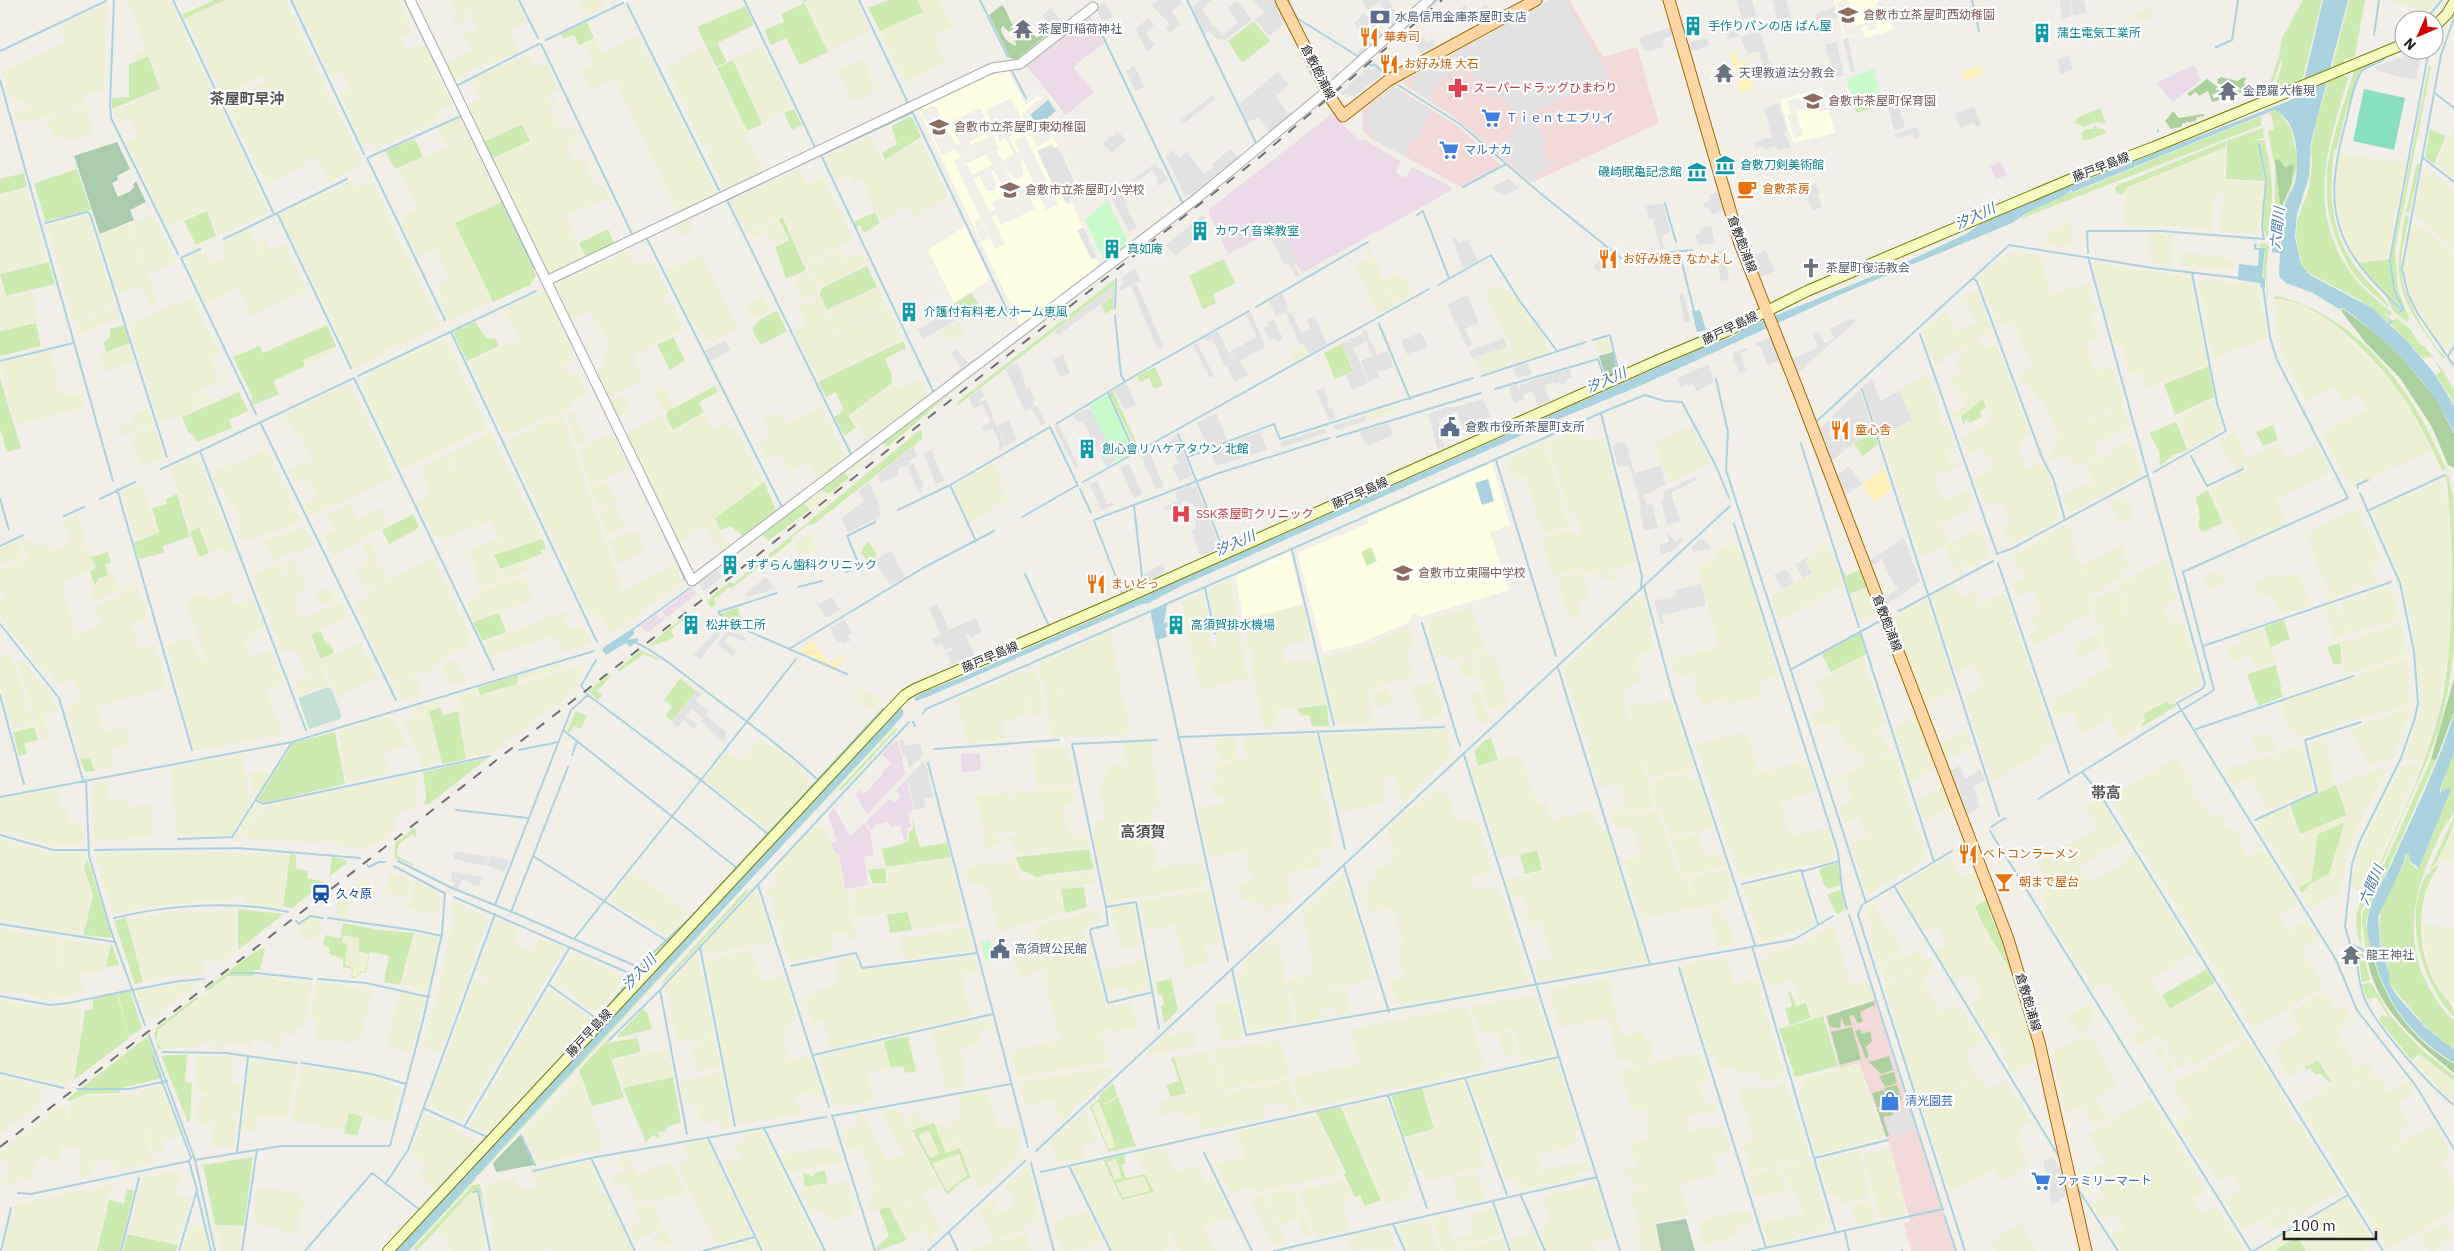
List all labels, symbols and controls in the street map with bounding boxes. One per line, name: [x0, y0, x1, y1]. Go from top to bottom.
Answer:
school or university icon: 倉敷市立茶屋町西幼稚園: [1837, 4, 1859, 26]
bank icon: 水島信用金庫茶屋町支店: [1369, 6, 1391, 28]
place label: 倉敷市立茶屋町西幼稚園: [1863, 7, 1995, 22]
place label: 水島信用金庫茶屋町支店: [1395, 9, 1527, 24]
north arrow: [2394, 10, 2444, 60]
building icon: 手作りパンの店 ぱん屋: [1682, 15, 1704, 37]
temple icon: 茶屋町稲荷神社: [1012, 18, 1034, 40]
place label: 手作りパンの店 ぱん屋: [1708, 18, 1831, 33]
place label: 茶屋町稲荷神社: [1038, 21, 1122, 36]
building icon: 蒲生電気工業所: [2031, 22, 2053, 44]
place label: 蒲生電気工業所: [2057, 25, 2141, 40]
restaurant icon: 華寿司: [1358, 26, 1380, 48]
place label: 華寿司: [1384, 29, 1420, 44]
text: N: [2400, 34, 2420, 54]
street label: 倉敷飽浦線: [1298, 42, 1339, 102]
restaurant icon: お好み焼 大石: [1378, 53, 1400, 75]
place label: お好み焼 大石: [1404, 56, 1479, 71]
temple icon: 天理教道法分教会: [1713, 62, 1735, 84]
place label: 天理教道法分教会: [1739, 65, 1835, 80]
pharmacy icon: スーパードラッグひまわり: [1447, 77, 1469, 99]
place label: スーパードラッグひまわり: [1473, 80, 1617, 95]
temple icon: 金毘羅大権現: [2217, 80, 2239, 102]
place label: 金毘羅大権現: [2243, 83, 2315, 98]
district label: 茶屋町早沖: [209, 89, 285, 108]
school or university icon: 倉敷市茶屋町保育園: [1802, 90, 1824, 112]
place label: 倉敷市茶屋町保育園: [1828, 93, 1936, 108]
supermarket icon: Ｔｉｅｎｔエブリイ: [1480, 107, 1502, 129]
place label: Ｔｉｅｎｔエブリイ: [1506, 110, 1614, 125]
school or university icon: 倉敷市立茶屋町東幼稚園: [928, 116, 950, 138]
place label: 倉敷市立茶屋町東幼稚園: [954, 119, 1086, 134]
supermarket icon: マルナカ: [1438, 139, 1460, 161]
place label: マルナカ: [1464, 142, 1512, 157]
street label: 藤戸早島線: [2070, 149, 2132, 184]
museum icon: 倉敷刀剣美術館: [1714, 154, 1736, 176]
place label: 倉敷刀剣美術館: [1740, 157, 1824, 172]
museum icon: 磯崎眠亀記念館: [1686, 161, 1708, 183]
place label: 磯崎眠亀記念館: [1598, 164, 1682, 179]
cafe icon: 倉敷茶房: [1736, 178, 1758, 200]
school or university icon: 倉敷市立茶屋町小学校: [999, 179, 1021, 201]
place label: 倉敷茶房: [1762, 181, 1810, 196]
place label: 倉敷市立茶屋町小学校: [1025, 182, 1145, 197]
water label: 汐入川: [1952, 198, 2000, 233]
water label: 六間川: [2266, 204, 2288, 250]
street label: 倉敷飽浦線: [1725, 213, 1760, 275]
building icon: カワイ音楽教室: [1189, 220, 1211, 242]
place label: カワイ音楽教室: [1215, 223, 1299, 238]
building icon: 真如庵: [1101, 238, 1123, 260]
place label: 真如庵: [1127, 241, 1163, 256]
restaurant icon: お好み焼き なかよし: [1597, 248, 1619, 270]
place label: お好み焼き なかよし: [1623, 251, 1733, 266]
church icon: 茶屋町復活教会: [1800, 257, 1822, 279]
place label: 茶屋町復活教会: [1826, 260, 1910, 275]
building icon: 介護付有料老人ホーム恵風: [898, 301, 920, 323]
place label: 介護付有料老人ホーム恵風: [924, 304, 1068, 319]
street label: 藤戸早島線: [1700, 308, 1760, 347]
water label: 汐入川: [1583, 362, 1631, 397]
public building icon: 倉敷市役所茶屋町支所: [1439, 416, 1461, 438]
place label: 倉敷市役所茶屋町支所: [1465, 419, 1585, 434]
restaurant icon: 童心舎: [1829, 419, 1851, 441]
place label: 童心舎: [1855, 422, 1891, 437]
building icon: 創心會リハケアタウン 北館: [1076, 438, 1098, 460]
place label: 創心會リハケアタウン 北館: [1102, 441, 1249, 456]
street label: 藤戸早島線: [1329, 473, 1390, 512]
hospital icon: SSK茶屋町クリニック: [1170, 503, 1192, 525]
place label: SSK茶屋町クリニック: [1196, 506, 1313, 521]
water label: 汐入川: [1212, 525, 1260, 560]
building icon: すずらん歯科クリニック: [719, 554, 741, 576]
place label: すずらん歯科クリニック: [745, 557, 877, 572]
school or university icon: 倉敷市立東陽中学校: [1392, 562, 1414, 584]
place label: 倉敷市立東陽中学校: [1418, 565, 1526, 580]
restaurant icon: まいどっ: [1085, 573, 1107, 595]
place label: まいどっ: [1111, 576, 1159, 591]
street label: 倉敷飽浦線: [1870, 592, 1905, 654]
building icon: 松井鉄工所: [680, 614, 702, 636]
building icon: 高須賀排水機場: [1165, 614, 1187, 636]
place label: 松井鉄工所: [706, 617, 766, 632]
place label: 高須賀排水機場: [1191, 617, 1275, 632]
street label: 藤戸早島線: [959, 638, 1020, 675]
district label: 帯高: [2091, 783, 2121, 802]
district label: 高須賀: [1120, 822, 1166, 841]
restaurant icon: ベトコンラーメン: [1957, 843, 1979, 865]
place label: ベトコンラーメン: [1983, 846, 2079, 861]
water label: 六間川: [2355, 860, 2388, 908]
bar icon: 朝まで屋台: [1993, 871, 2015, 893]
place label: 朝まで屋台: [2019, 874, 2079, 889]
station icon: 久々原: [310, 883, 332, 905]
place label: 久々原: [336, 886, 372, 901]
public building icon: 高須賀公民館: [989, 938, 1011, 960]
place label: 高須賀公民館: [1015, 941, 1087, 956]
temple icon: 龍王神社: [2340, 944, 2362, 966]
place label: 龍王神社: [2366, 947, 2414, 962]
water label: 汐入川: [618, 949, 661, 993]
street label: 倉敷飽浦線: [2013, 971, 2044, 1033]
street label: 藤戸早島線: [563, 1006, 615, 1060]
shop icon: 清光園芸: [1879, 1090, 1901, 1112]
place label: 清光園芸: [1905, 1093, 1953, 1108]
supermarket icon: ファミリーマート: [2030, 1170, 2052, 1192]
place label: ファミリーマート: [2056, 1173, 2152, 1188]
scale bar: [2284, 1208, 2376, 1240]
text: 100 m: [2292, 1216, 2336, 1235]

